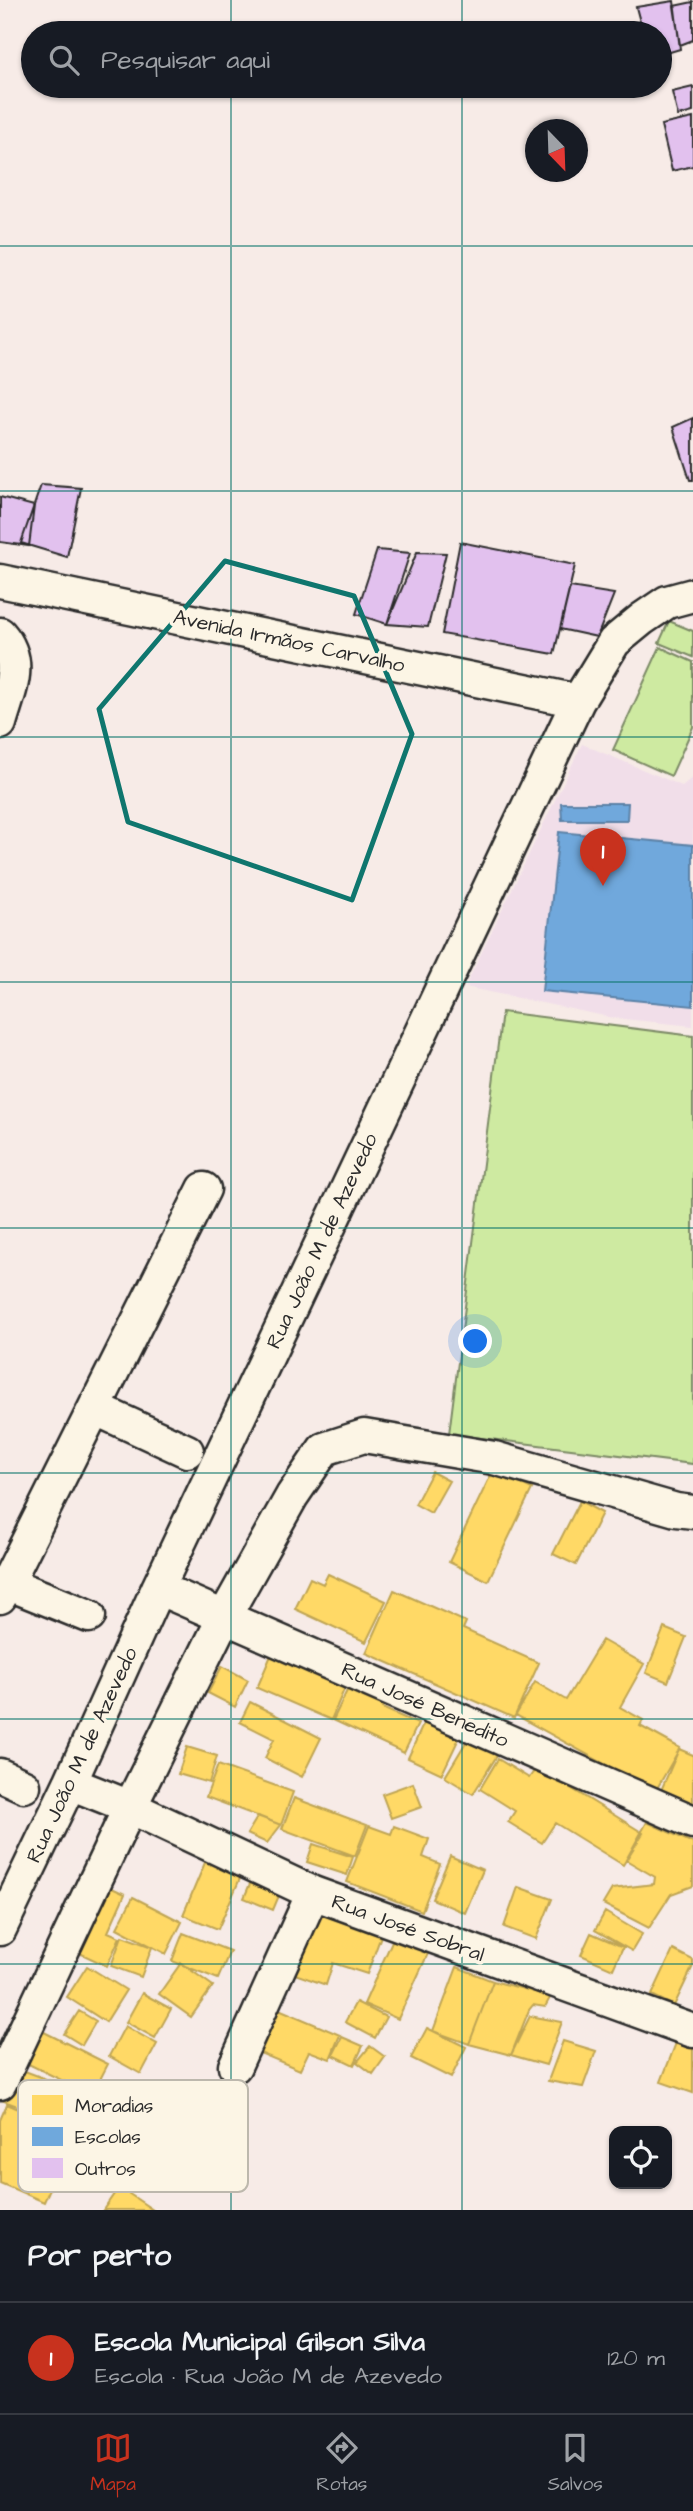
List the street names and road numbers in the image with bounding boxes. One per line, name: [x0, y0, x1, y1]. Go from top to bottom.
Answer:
street label: Avenida Irmãos Carvalho: [171, 602, 408, 680]
street label: Rua João M de Azevedo: [259, 1128, 385, 1354]
street label: Rua João M de Azevedo: [19, 1642, 145, 1868]
street label: Rua José Benedito: [337, 1655, 513, 1755]
street label: Rua José Sobral: [328, 1887, 488, 1969]

